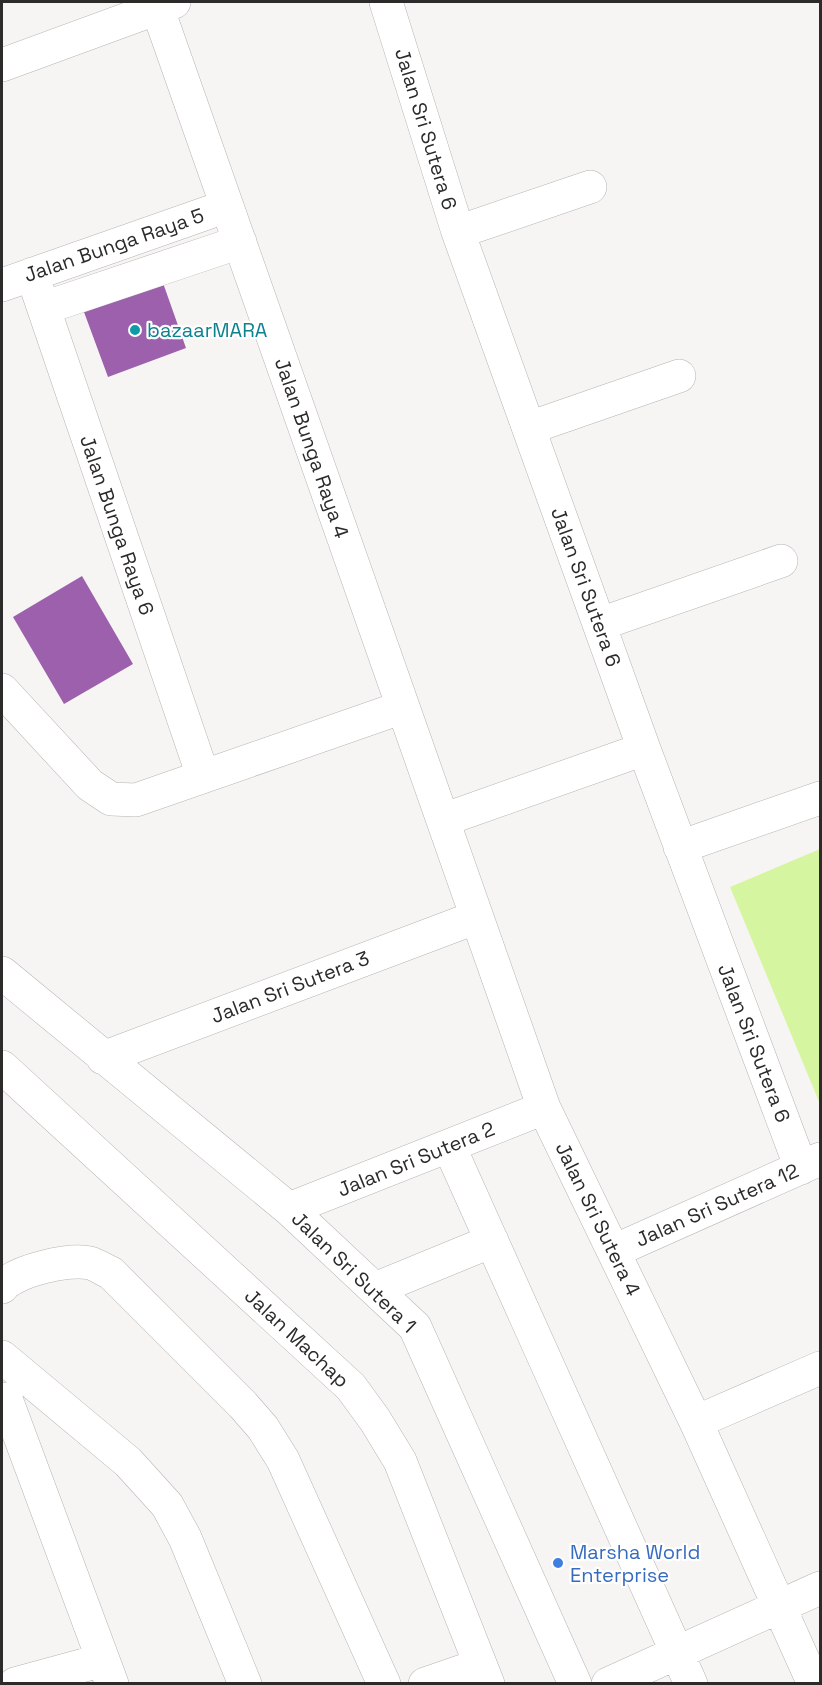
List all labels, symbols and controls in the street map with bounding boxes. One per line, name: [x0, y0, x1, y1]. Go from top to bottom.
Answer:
street label: Jalan Sri Sutera 6: [389, 45, 463, 213]
street label: Jalan Bunga Raya 5: [21, 202, 207, 288]
place label: bazaarMARA: [147, 317, 268, 343]
marker: bazaarMARA: [128, 323, 142, 337]
street label: Jalan Bunga Raya 4: [269, 354, 355, 542]
street label: Jalan Bunga Raya 6: [74, 431, 160, 619]
street label: Jalan Sri Sutera 6: [545, 504, 627, 670]
street label: Jalan Sri Sutera 3: [207, 945, 373, 1029]
street label: Jalan Sri Sutera 6: [712, 960, 796, 1126]
street label: Jalan Sri Sutera 2: [333, 1116, 499, 1202]
street label: Jalan Sri Sutera 4: [549, 1138, 647, 1300]
street label: Jalan Sri Sutera 12: [631, 1157, 803, 1253]
street label: Jalan Sri Sutera 1: [286, 1206, 422, 1338]
street label: Jalan Machap: [239, 1283, 355, 1393]
place label: Marsha World Enterprise: [570, 1539, 700, 1588]
marker: Marsha World Enterprise: [551, 1556, 565, 1570]

